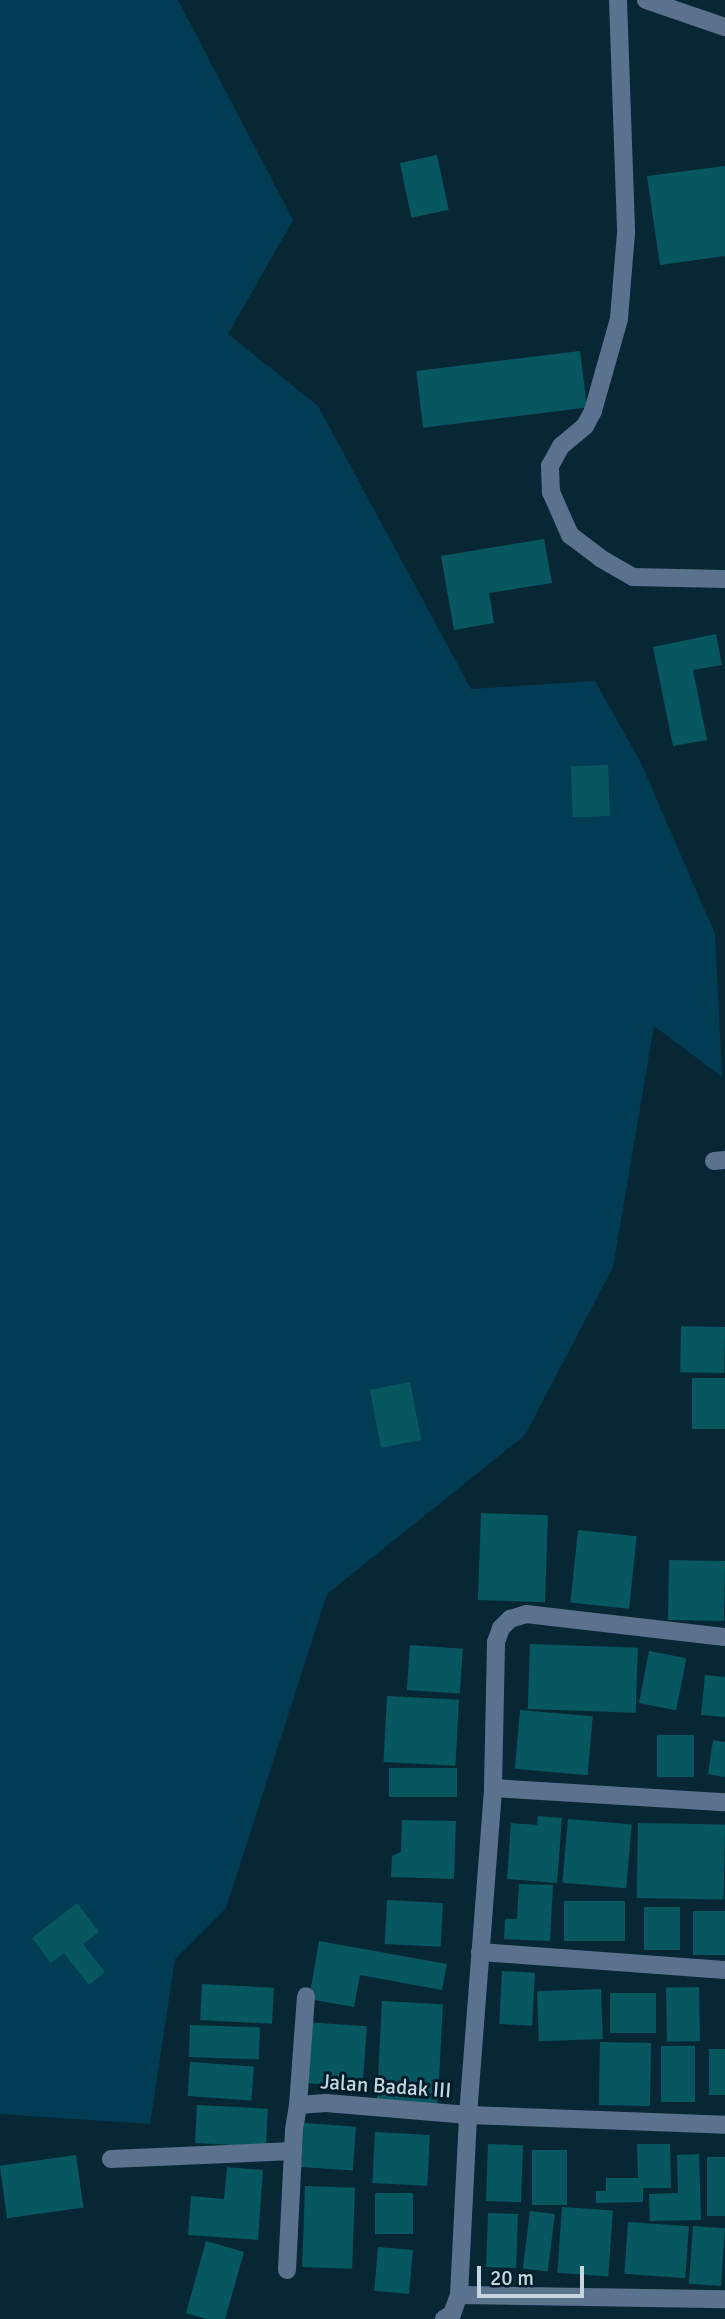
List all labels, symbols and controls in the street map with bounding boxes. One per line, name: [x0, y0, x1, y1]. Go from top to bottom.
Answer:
street label: Jalan Badak III: [320, 2069, 452, 2103]
scale bar: [480, 2252, 587, 2296]
text: 20 m: [490, 2265, 534, 2291]

